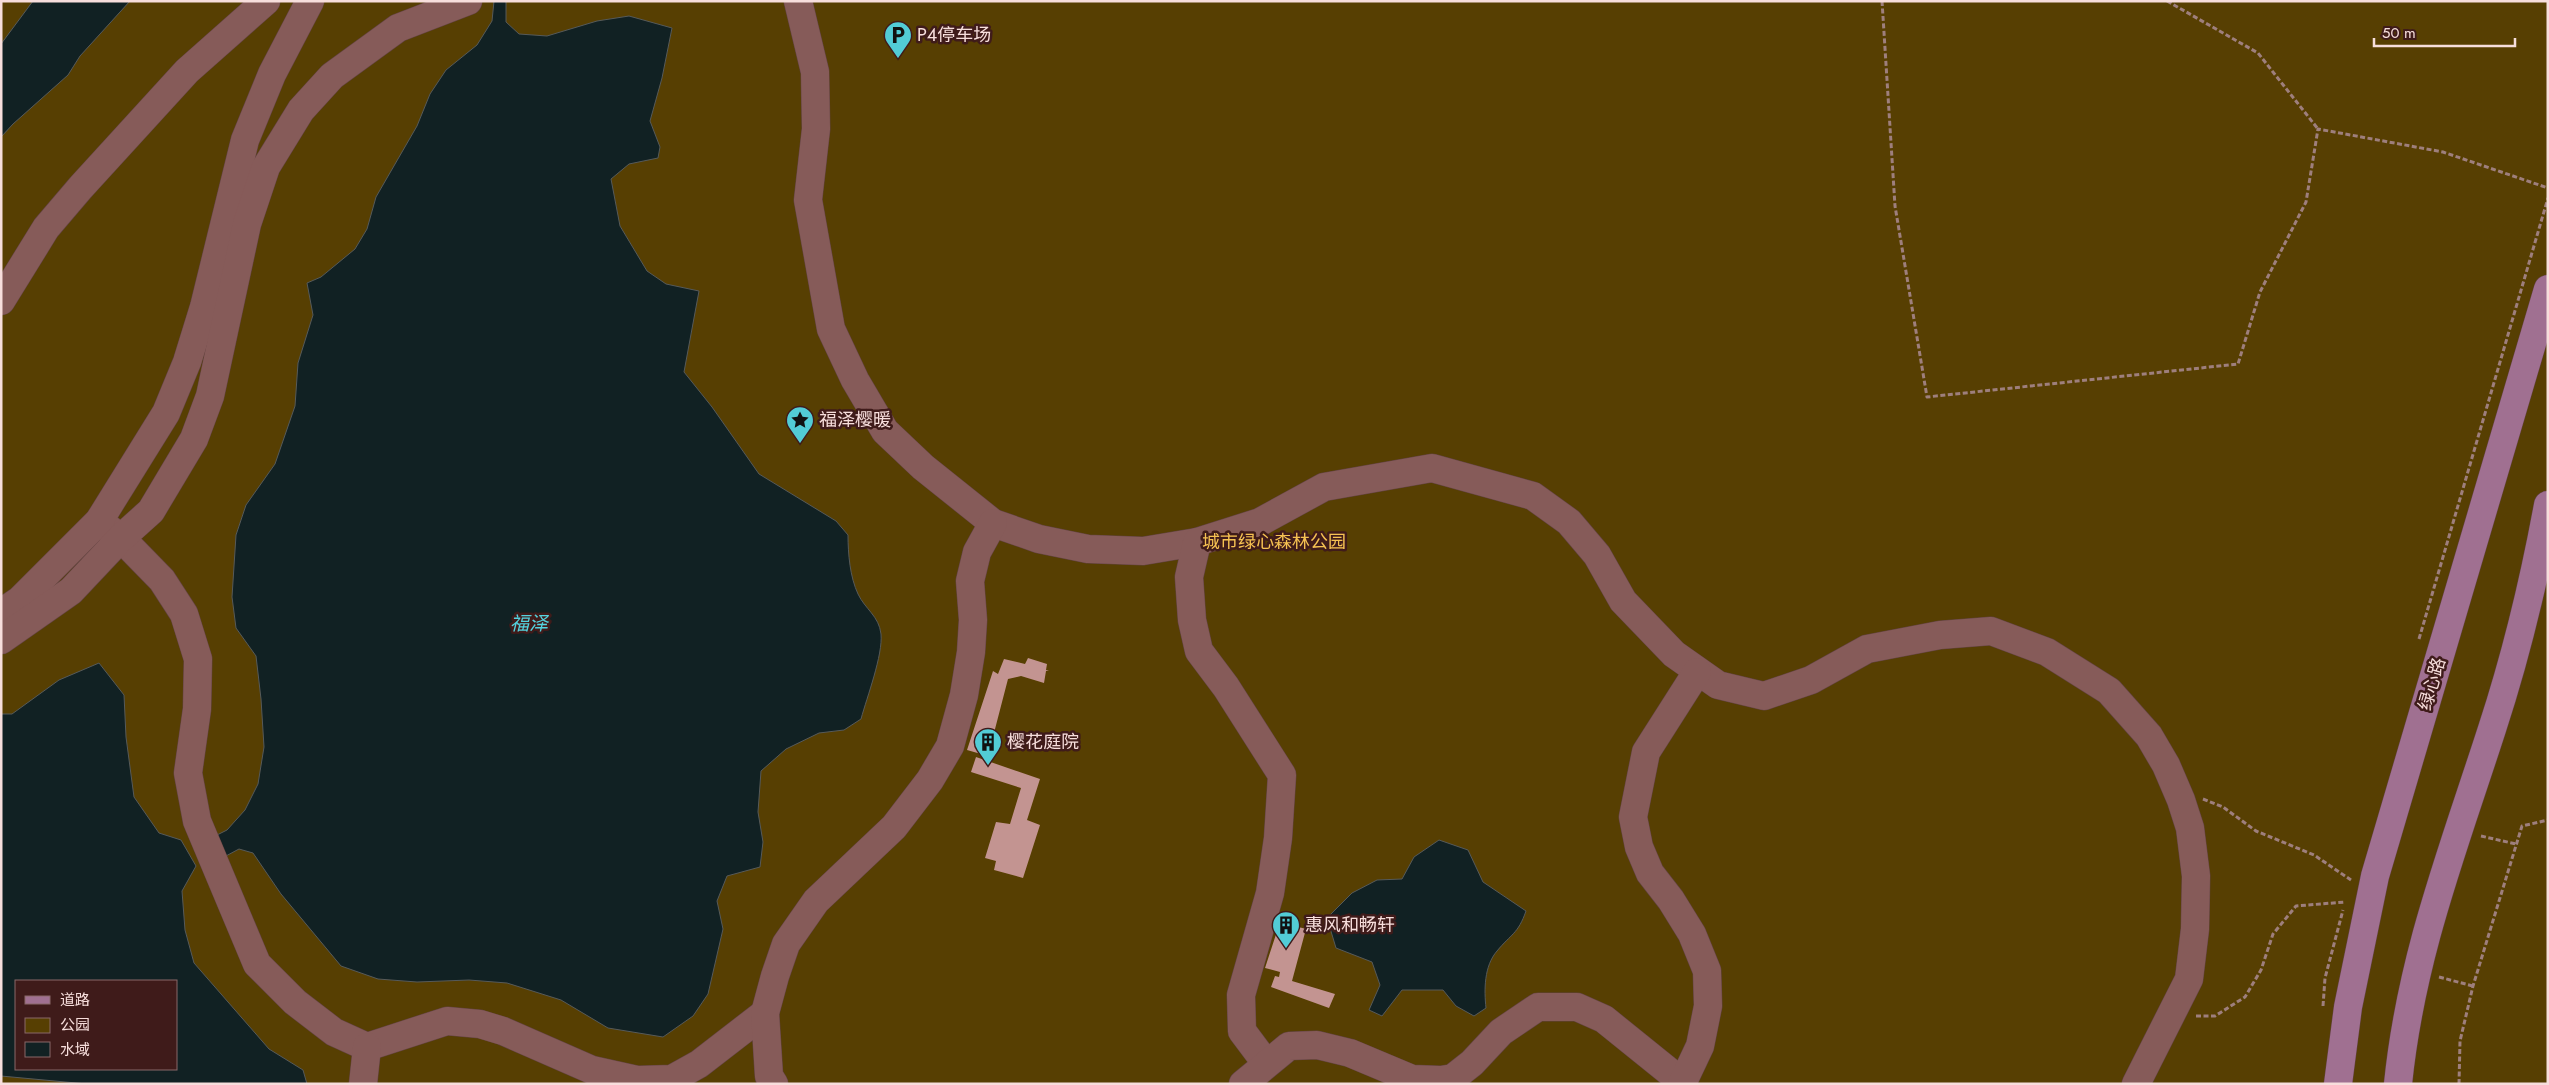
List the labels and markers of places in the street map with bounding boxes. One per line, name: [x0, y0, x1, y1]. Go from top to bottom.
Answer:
parking icon: P4停车场: [883, 20, 913, 59]
place label: P4停车场: [917, 22, 991, 48]
place icon: 福泽樱暖: [785, 405, 815, 444]
place label: 福泽樱暖: [819, 407, 891, 433]
building icon: 樱花庭院: [973, 727, 1003, 766]
place label: 樱花庭院: [1007, 729, 1079, 755]
building icon: 惠风和畅轩: [1271, 910, 1301, 949]
place label: 惠风和畅轩: [1305, 912, 1395, 938]

